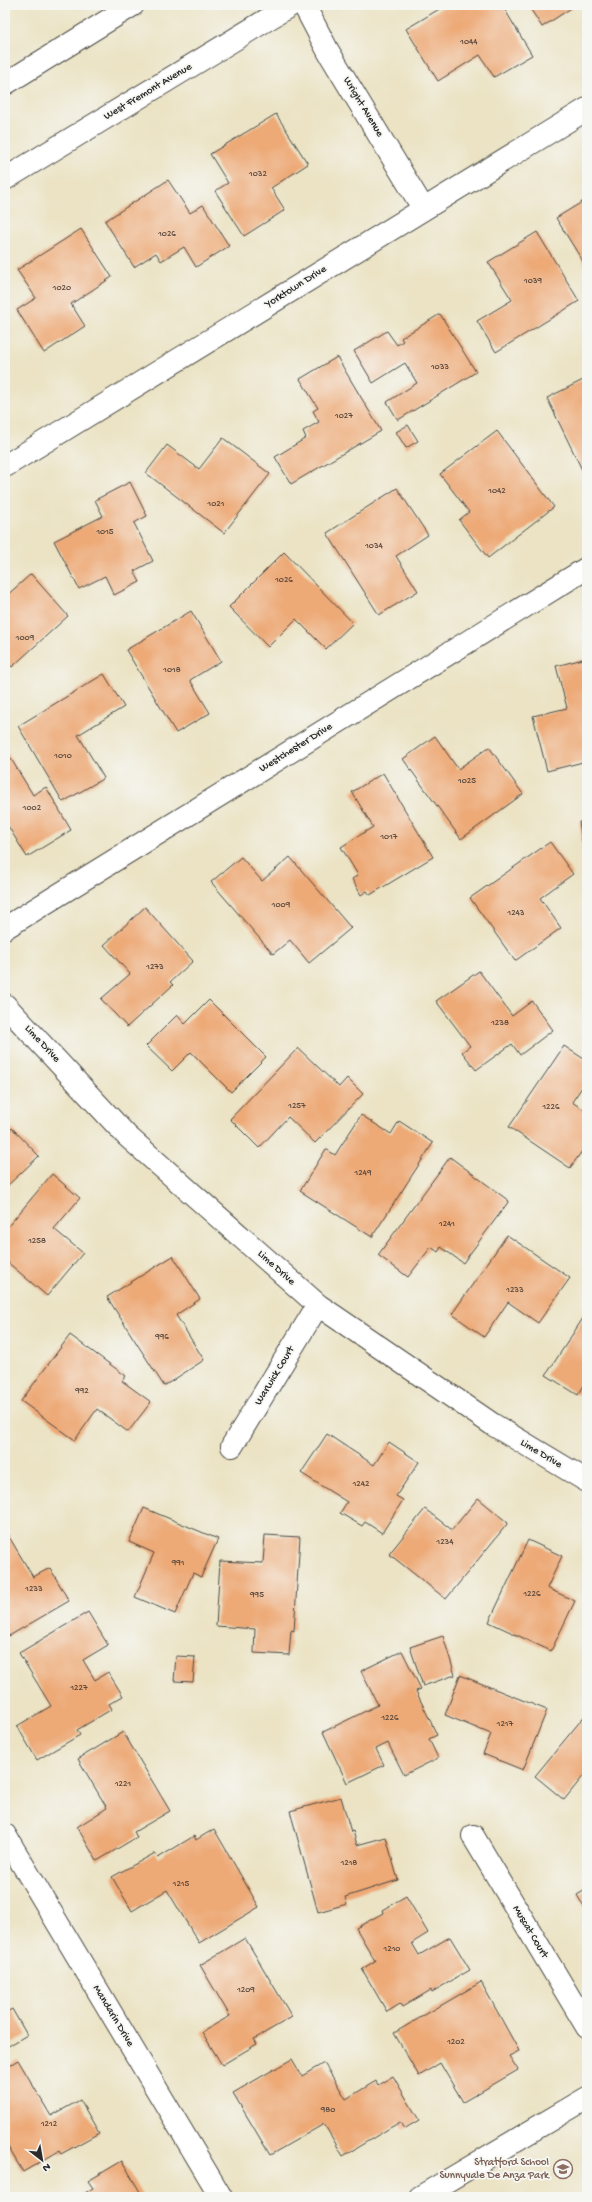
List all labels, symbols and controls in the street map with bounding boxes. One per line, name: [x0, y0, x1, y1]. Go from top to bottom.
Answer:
house number: 1044: [459, 37, 478, 48]
street label: West Fremont Avenue: [102, 61, 194, 123]
street label: Wright Avenue: [340, 75, 386, 139]
house number: 1032: [248, 169, 267, 180]
house number: 1026: [157, 229, 176, 240]
street label: Yorktown Drive: [262, 263, 329, 311]
house number: 1039: [523, 276, 542, 287]
house number: 1020: [52, 283, 71, 294]
house number: 1033: [430, 362, 449, 373]
house number: 1027: [334, 411, 353, 422]
house number: 1042: [487, 486, 506, 497]
house number: 1021: [207, 499, 225, 510]
house number: 1015: [95, 527, 114, 538]
house number: 1034: [364, 541, 384, 552]
house number: 1026: [274, 575, 293, 586]
house number: 1009: [15, 633, 35, 644]
house number: 1018: [162, 665, 181, 676]
street label: Westchester Drive: [257, 721, 335, 775]
house number: 1010: [53, 751, 72, 762]
house number: 1025: [457, 776, 476, 787]
house number: 1002: [22, 803, 42, 814]
house number: 1017: [379, 832, 398, 843]
house number: 1009: [271, 900, 291, 911]
house number: 1243: [507, 908, 525, 919]
house number: 1273: [145, 962, 164, 973]
house number: 1238: [490, 1018, 509, 1029]
street label: Lime Drive: [22, 1023, 62, 1065]
house number: 1257: [287, 1101, 306, 1112]
house number: 1226: [541, 1102, 560, 1113]
house number: 1249: [354, 1168, 372, 1179]
house number: 1241: [438, 1219, 455, 1230]
house number: 1258: [27, 1236, 46, 1247]
street label: Lime Drive: [255, 1248, 298, 1288]
house number: 1233: [505, 1285, 524, 1296]
house number: 996: [154, 1332, 169, 1343]
street label: Warwick Court: [253, 1343, 298, 1408]
house number: 992: [74, 1386, 89, 1397]
street label: Lime Drive: [518, 1437, 564, 1471]
house number: 1242: [352, 1479, 370, 1490]
house number: 1234: [436, 1537, 454, 1548]
house number: 991: [171, 1558, 185, 1569]
house number: 1233: [24, 1584, 43, 1595]
house number: 1226: [522, 1589, 541, 1600]
house number: 995: [249, 1590, 264, 1601]
house number: 1227: [69, 1683, 88, 1694]
house number: 1226: [380, 1713, 399, 1724]
house number: 1217: [496, 1719, 513, 1730]
house number: 1221: [114, 1779, 131, 1790]
house number: 1218: [340, 1858, 357, 1869]
house number: 1215: [172, 1879, 189, 1890]
street label: Muscat Court: [510, 1904, 551, 1962]
house number: 1210: [383, 1944, 400, 1955]
street label: Mandarin Drive: [90, 1983, 136, 2049]
house number: 1209: [236, 1985, 255, 1996]
house number: 1202: [446, 2037, 465, 2048]
house number: 980: [320, 2105, 335, 2116]
house number: 1212: [40, 2119, 58, 2130]
north arrow: [22, 2140, 62, 2180]
place label: Stratford School Sunnyvale De Anza Park: [440, 2156, 550, 2182]
school or university icon: Stratford School Sunnyvale De Anza Park: [552, 2158, 574, 2180]
text: N: [40, 2160, 52, 2174]

